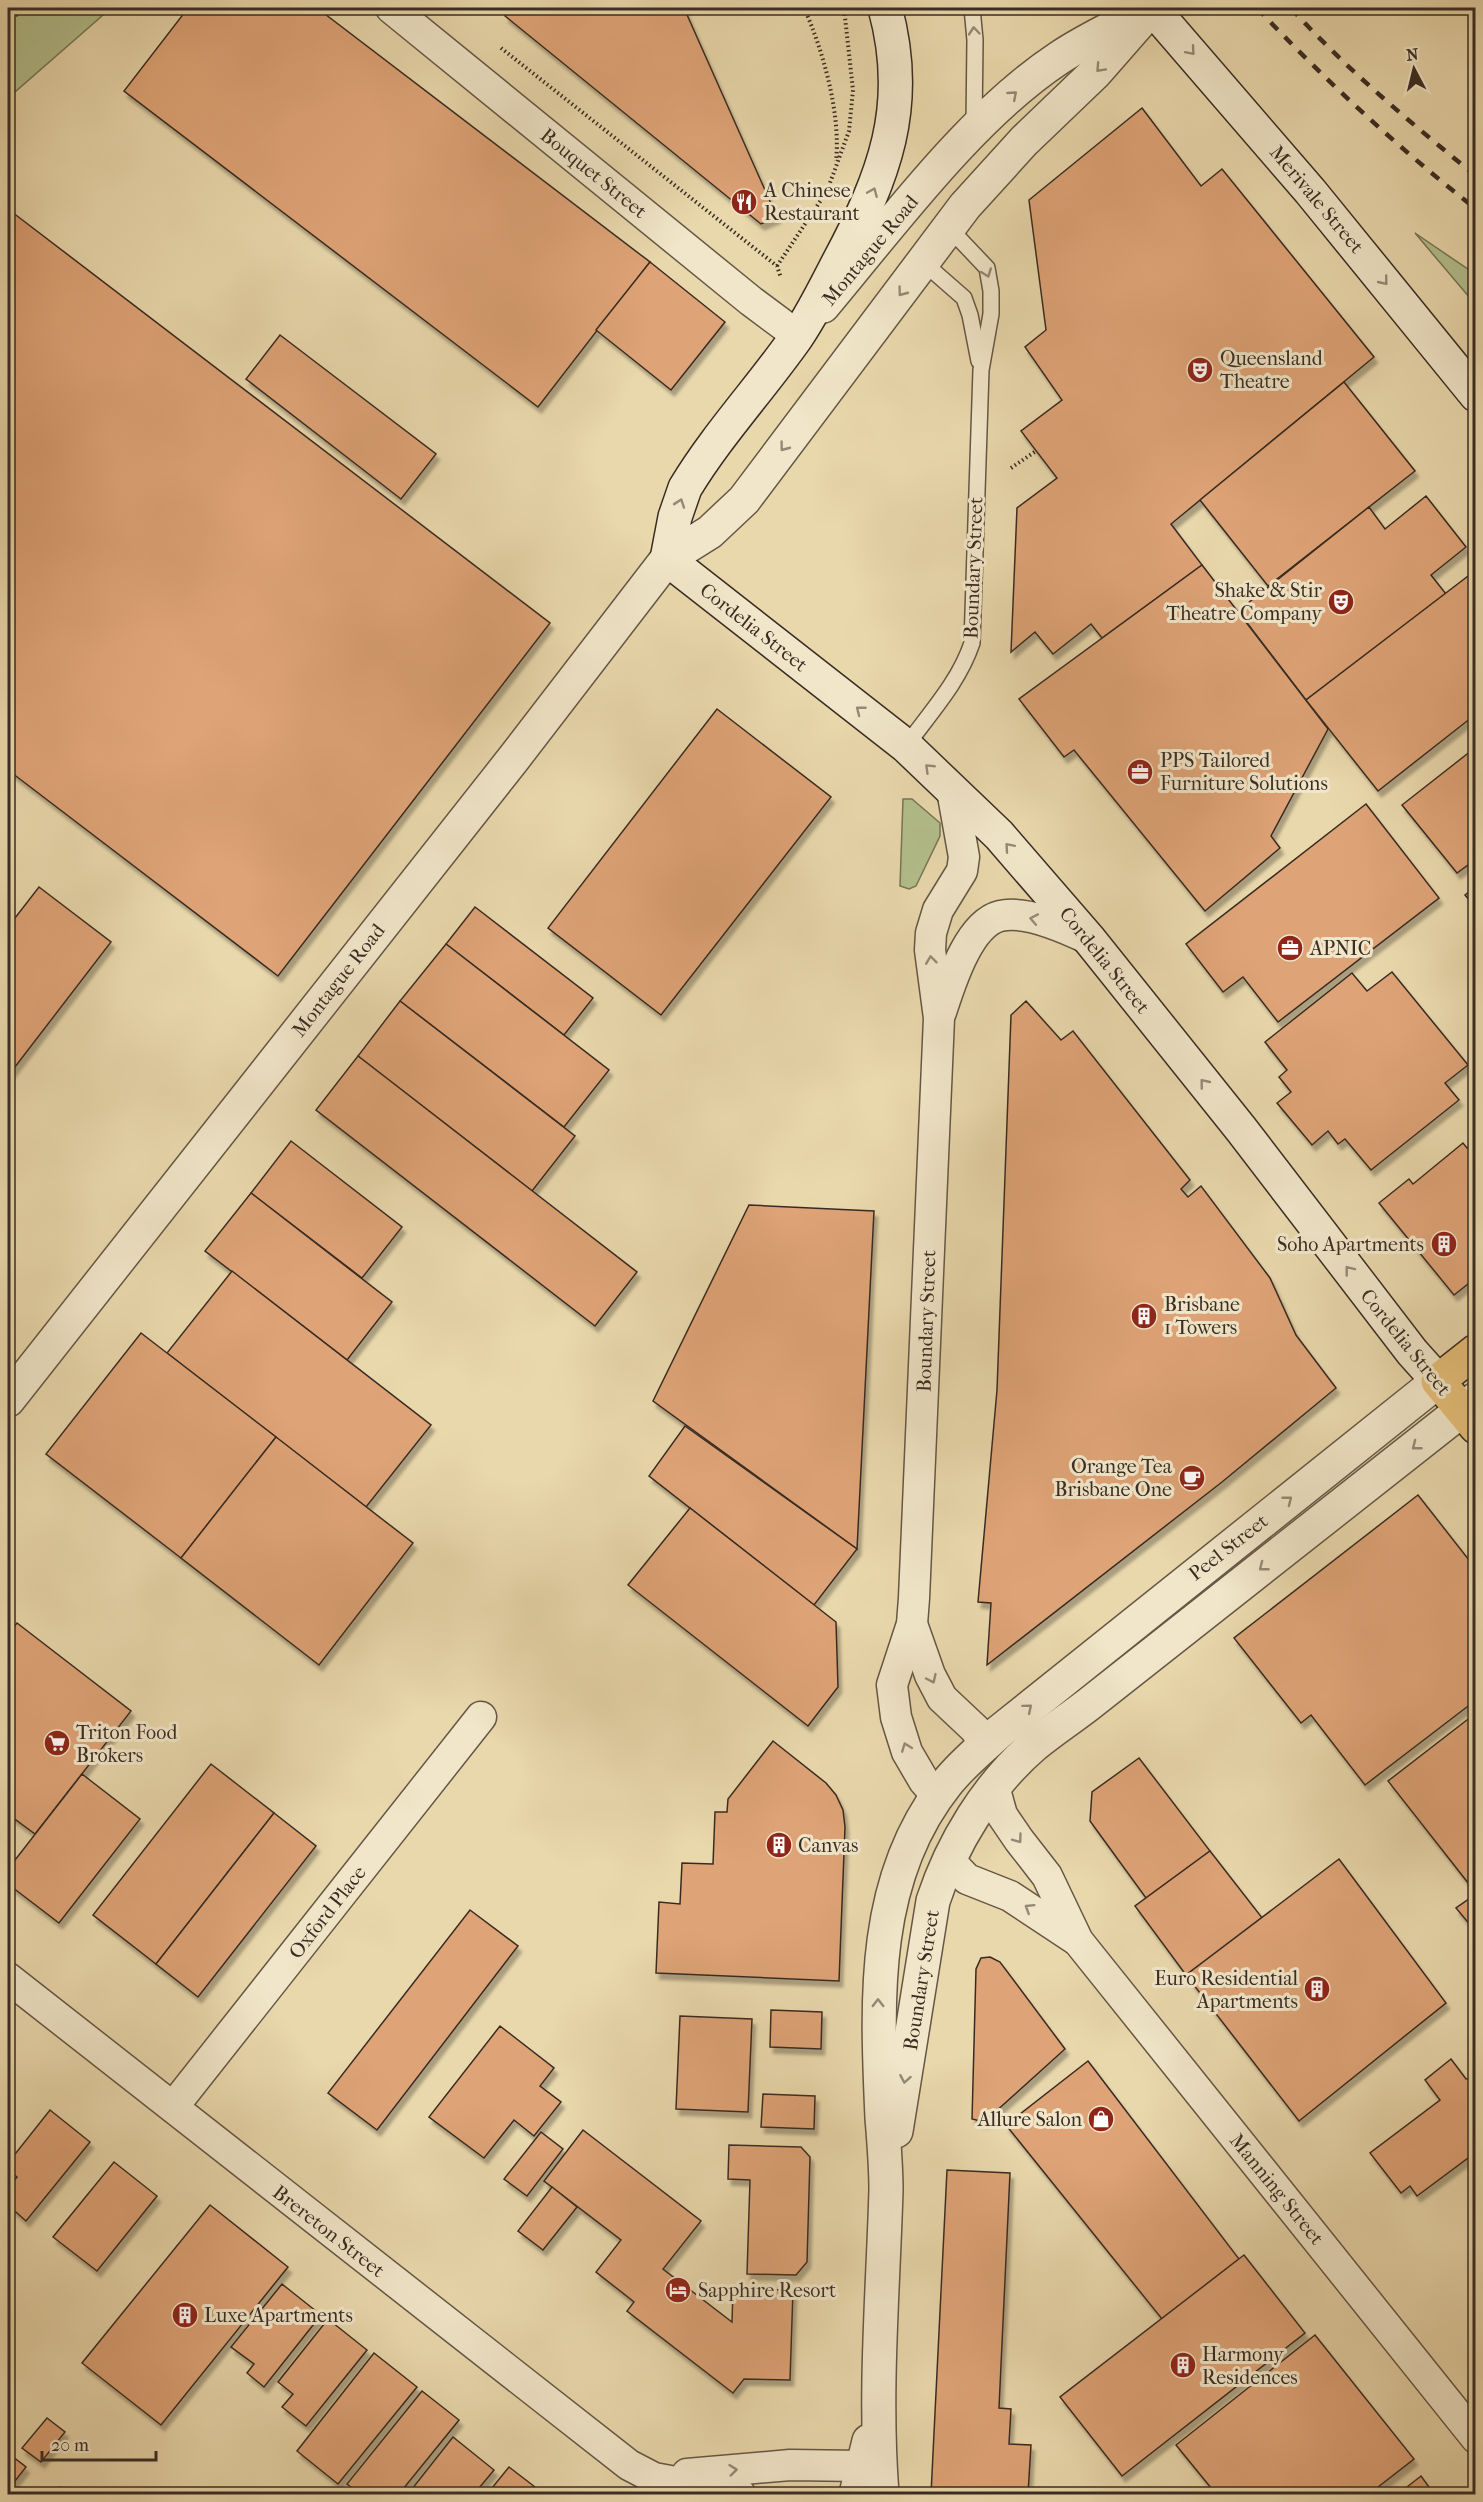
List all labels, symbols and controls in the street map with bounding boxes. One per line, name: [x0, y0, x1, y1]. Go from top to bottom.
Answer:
one-way arrow: [968, 26, 981, 35]
north arrow: [1384, 39, 1444, 99]
text: N: [1405, 44, 1420, 65]
one-way arrow: [1184, 45, 1195, 55]
one-way arrow: [1096, 61, 1107, 71]
one-way arrow: [1006, 91, 1017, 102]
street label: Bouquet Street: [536, 124, 651, 223]
street label: Merivale Street: [1265, 141, 1368, 258]
place label: A Chinese Restaurant: [763, 179, 860, 225]
restaurant icon: A Chinese Restaurant: [729, 187, 759, 217]
one-way arrow: [866, 187, 878, 198]
street label: Montague Road: [818, 190, 924, 310]
one-way arrow: [980, 267, 992, 278]
one-way arrow: [1377, 274, 1388, 285]
one-way arrow: [898, 285, 909, 296]
place label: Queensland Theatre: [1220, 347, 1324, 393]
theatre icon: Queensland Theatre: [1185, 355, 1215, 385]
one-way arrow: [781, 441, 792, 452]
street label: Boundary Street: [960, 497, 987, 639]
one-way arrow: [672, 498, 685, 508]
street label: Cordelia Street: [695, 578, 812, 677]
place label: Shake & Stir Theatre Company: [1166, 579, 1323, 625]
theatre icon: Shake & Stir Theatre Company: [1326, 587, 1356, 617]
one-way arrow: [856, 706, 867, 717]
place label: PPS Tailored Furniture Solutions: [1160, 749, 1328, 795]
office icon: PPS Tailored Furniture Solutions: [1125, 757, 1155, 787]
one-way arrow: [926, 764, 936, 775]
one-way arrow: [1005, 843, 1016, 854]
street label: Cordelia Street: [1055, 902, 1155, 1018]
one-way arrow: [1030, 913, 1040, 926]
street label: Montague Road: [287, 918, 390, 1041]
office icon: APNIC: [1275, 933, 1305, 963]
place label: APNIC: [1309, 937, 1371, 960]
one-way arrow: [925, 955, 938, 964]
one-way arrow: [1201, 1079, 1212, 1090]
building icon: Soho Apartments: [1429, 1229, 1459, 1259]
place label: Soho Apartments: [1277, 1233, 1424, 1256]
street label: Boundary Street: [913, 1250, 940, 1392]
one-way arrow: [1345, 1266, 1356, 1277]
street label: Cordelia Street: [1356, 1284, 1456, 1400]
place label: Brisbane 1 Towers: [1164, 1293, 1240, 1339]
building icon: Brisbane 1 Towers: [1129, 1301, 1159, 1331]
one-way arrow: [1412, 1439, 1423, 1450]
place label: Orange Tea Brisbane One: [1055, 1455, 1173, 1501]
cafe icon: Orange Tea Brisbane One: [1177, 1463, 1207, 1493]
one-way arrow: [1281, 1497, 1292, 1508]
street label: Peel Street: [1184, 1509, 1272, 1585]
one-way arrow: [1259, 1560, 1270, 1571]
one-way arrow: [925, 1672, 937, 1683]
one-way arrow: [1021, 1704, 1032, 1715]
place label: Triton Food Brokers: [76, 1721, 178, 1767]
supermarket icon: Triton Food Brokers: [42, 1728, 72, 1758]
one-way arrow: [901, 1742, 914, 1753]
building icon: Canvas: [764, 1830, 794, 1860]
one-way arrow: [1011, 1832, 1022, 1843]
place label: Canvas: [798, 1834, 858, 1857]
street label: Oxford Place: [284, 1861, 371, 1963]
one-way arrow: [1025, 1904, 1035, 1916]
street label: Boundary Street: [899, 1908, 944, 2052]
place label: Euro Residential Apartments: [1154, 1967, 1298, 2013]
building icon: Euro Residential Apartments: [1302, 1974, 1332, 2004]
one-way arrow: [872, 1998, 884, 2007]
one-way arrow: [899, 2073, 912, 2083]
shop icon: Allure Salon: [1086, 2104, 1116, 2134]
place label: Allure Salon: [977, 2108, 1082, 2131]
street label: Manning Street: [1225, 2129, 1328, 2249]
street label: Brereton Street: [268, 2181, 389, 2282]
hotel icon: Sapphire Resort: [663, 2275, 693, 2305]
place label: Sapphire Resort: [698, 2279, 836, 2302]
building icon: Luxe Apartments: [170, 2300, 200, 2330]
place label: Luxe Apartments: [204, 2304, 353, 2327]
place label: Harmony Residences: [1202, 2343, 1298, 2389]
building icon: Harmony Residences: [1168, 2350, 1198, 2380]
scale bar: [42, 2424, 156, 2462]
text: 20 m: [51, 2435, 89, 2456]
one-way arrow: [728, 2464, 737, 2477]

